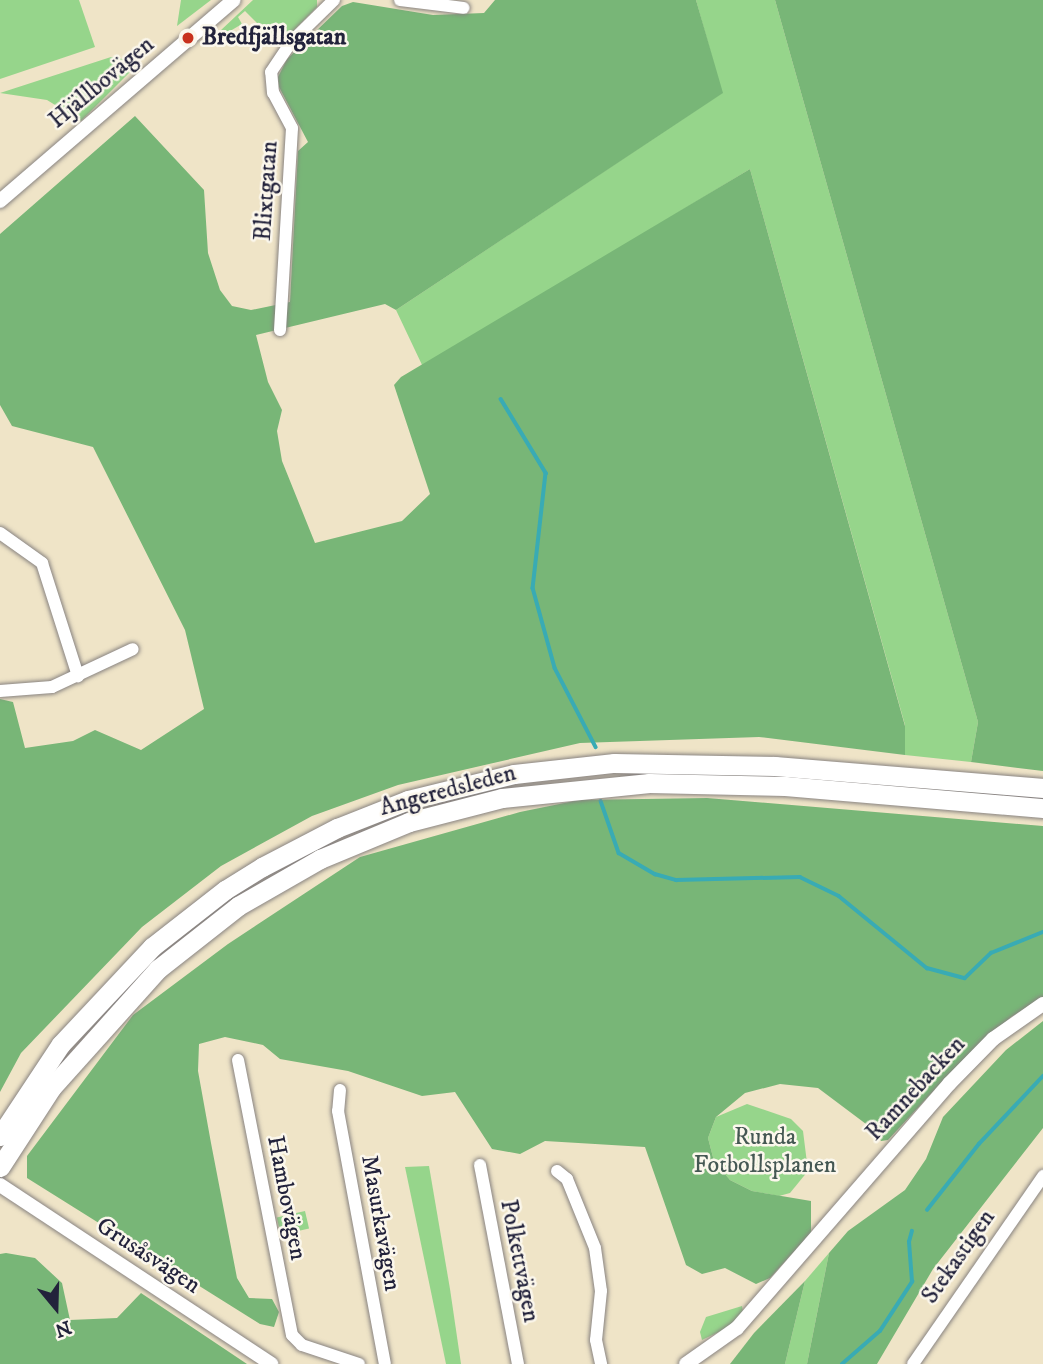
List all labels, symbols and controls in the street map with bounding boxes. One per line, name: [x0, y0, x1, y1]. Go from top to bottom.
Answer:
place label: Bredfjällsgatan: [202, 24, 346, 52]
marker: Bredfjällsgatan: [180, 30, 196, 46]
street label: Hjällbovägen: [44, 31, 160, 135]
street label: Blixtgatan: [249, 140, 285, 242]
street label: Angeredsleden: [377, 759, 519, 823]
street label: Ramnebacken: [860, 1031, 972, 1147]
park label: Runda Fotbollsplanen: [694, 1124, 836, 1180]
street label: Hambovägen: [260, 1133, 312, 1263]
street label: Masurkavägen: [354, 1153, 406, 1293]
street label: Polkettvägen: [493, 1197, 545, 1325]
street label: Stekastigen: [916, 1204, 1002, 1310]
street label: Grusåsvägen: [90, 1212, 206, 1300]
north arrow: [21, 1273, 91, 1343]
text: N: [52, 1315, 74, 1342]

